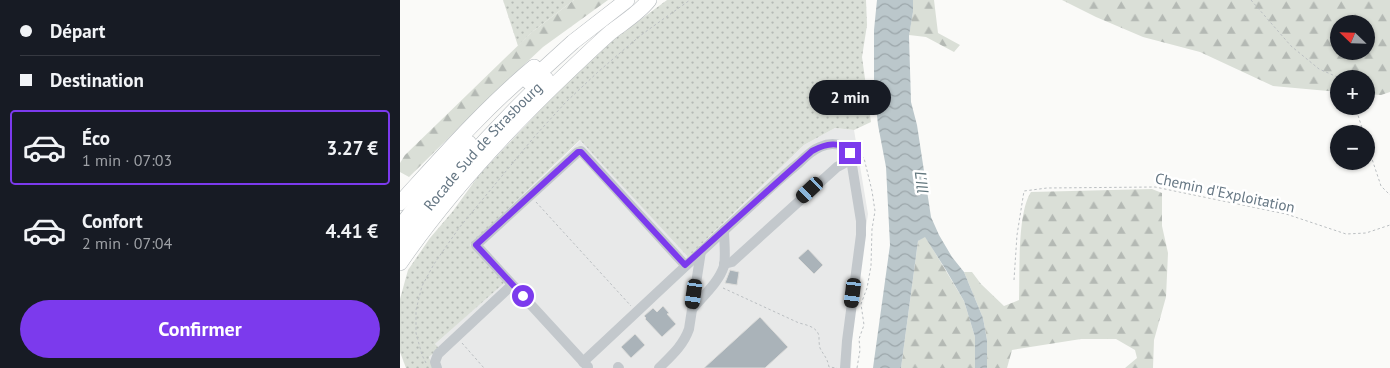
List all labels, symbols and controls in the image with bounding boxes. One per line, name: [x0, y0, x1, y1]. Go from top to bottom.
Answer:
north arrow: [1330, 15, 1375, 60]
map controls: [1330, 15, 1375, 170]
text: Départ: [50, 19, 106, 43]
text: Destination: [50, 68, 144, 92]
button: +: [1330, 70, 1375, 115]
street label: Rocade Sud de Strasbourg: [419, 78, 546, 214]
callout: 2 min: [809, 80, 891, 116]
text: 2 min: [830, 87, 870, 107]
icon: car: [22, 125, 67, 170]
button: −: [1330, 125, 1375, 170]
text: Éco: [82, 126, 110, 150]
text: 3.27 €: [326, 136, 378, 160]
route end: [839, 142, 861, 164]
text: 1 min · 07:03: [82, 150, 172, 170]
street label: Chemin d'Exploitation: [1154, 168, 1297, 217]
water label: L'Ill: [911, 170, 933, 195]
car: [793, 174, 826, 206]
icon: car: [22, 208, 67, 253]
text: Confort: [82, 209, 143, 233]
text: 4.41 €: [325, 219, 378, 243]
text: 2 min · 07:04: [82, 233, 172, 253]
car: [843, 277, 862, 309]
car: [684, 278, 703, 310]
route start: [512, 285, 534, 307]
button: Confirmer: [20, 300, 380, 358]

